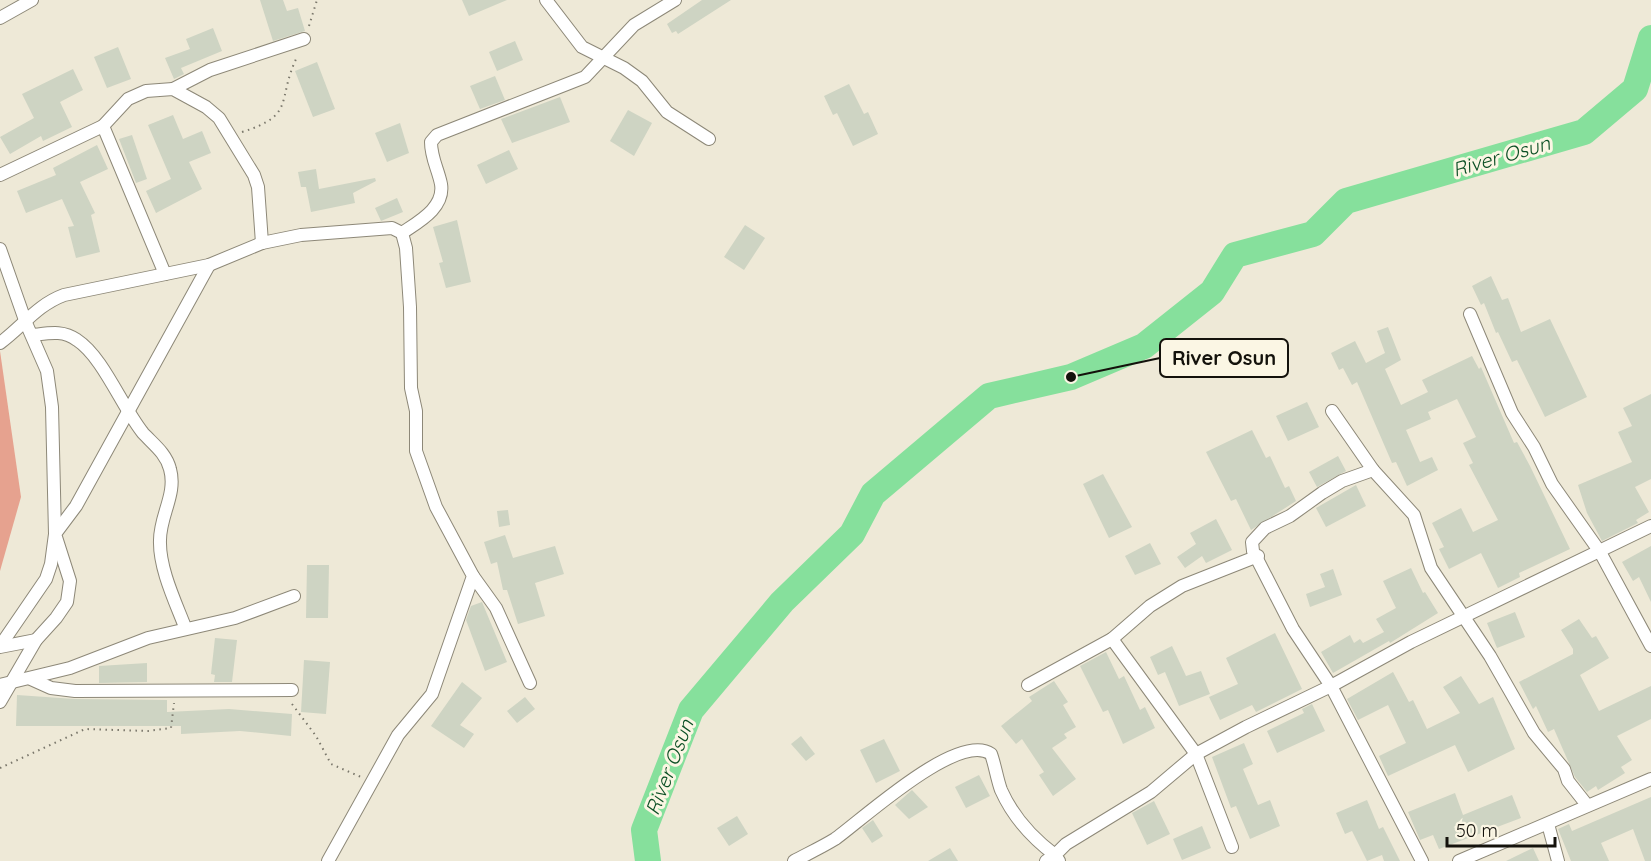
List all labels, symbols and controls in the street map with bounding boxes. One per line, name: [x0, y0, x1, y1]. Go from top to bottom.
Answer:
water label: River Osun: [1449, 130, 1553, 182]
callout: River Osun: [1160, 339, 1288, 377]
text: River Osun: [1172, 345, 1276, 370]
water label: River Osun: [639, 715, 699, 818]
scale bar: [1447, 810, 1555, 848]
text: 50 m: [1456, 819, 1498, 842]

